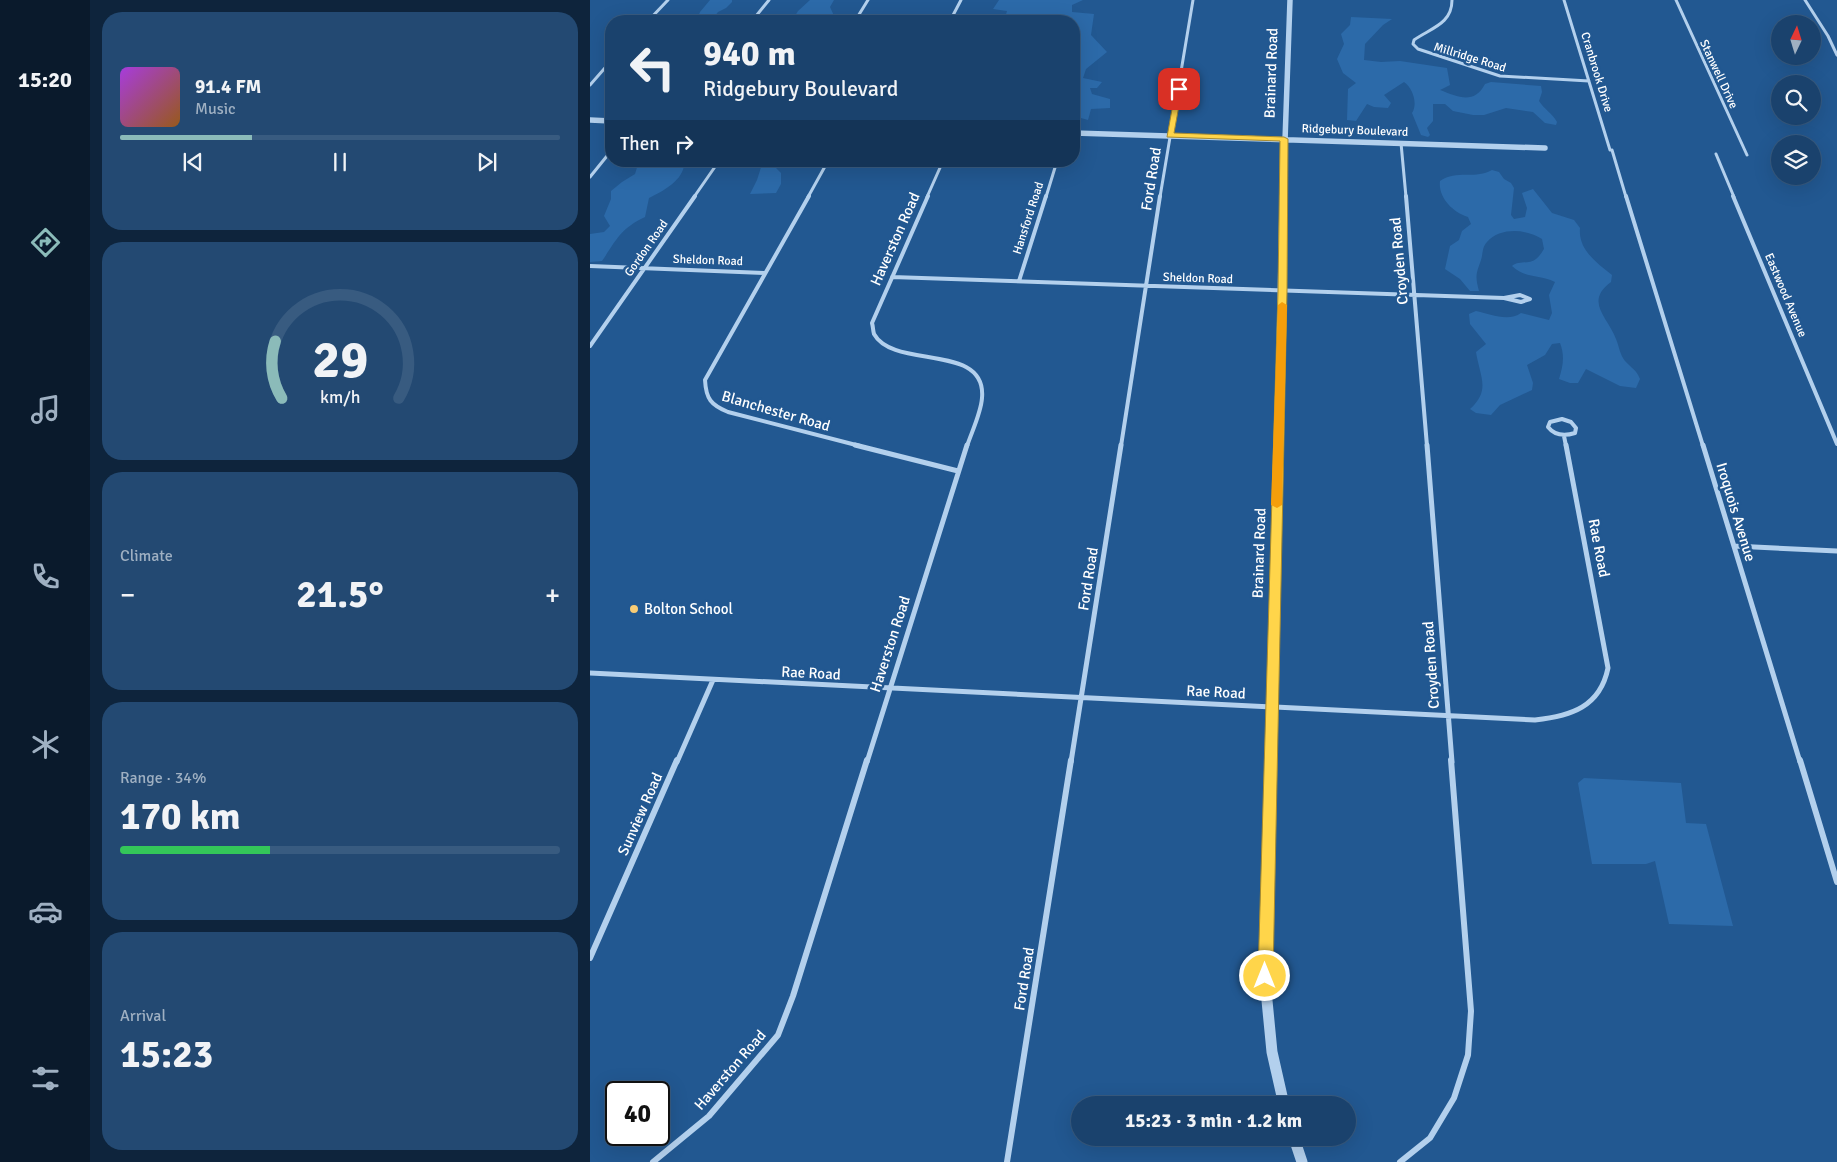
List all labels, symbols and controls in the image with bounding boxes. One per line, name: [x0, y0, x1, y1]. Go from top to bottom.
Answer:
north arrow: [1771, 15, 1821, 65]
map controls: [1771, 15, 1821, 185]
street label: Brainard Road: [1260, 27, 1282, 119]
street label: Cranbrook Drive: [1577, 30, 1616, 114]
text: 940 m: [703, 32, 796, 75]
icon: left: [620, 35, 685, 100]
street label: Stanwell Drive: [1696, 37, 1741, 111]
street label: Millridge Road: [1432, 39, 1508, 76]
text: 15:20: [18, 66, 72, 93]
pin: [1158, 68, 1200, 110]
text: 91.4 FM: [195, 75, 261, 99]
text: Ridgebury Boulevard: [703, 75, 898, 102]
icon: arrive: [1165, 75, 1193, 103]
button: search: [1771, 75, 1821, 125]
text: Music: [195, 99, 236, 119]
street label: Ridgebury Boulevard: [1301, 121, 1408, 140]
icon: right: [670, 130, 698, 158]
text: Then: [620, 132, 660, 156]
button: layers: [1771, 135, 1821, 185]
street label: Ford Road: [1137, 146, 1165, 212]
icon: previous: [179, 148, 207, 176]
icon: pause: [326, 148, 354, 176]
icon: next: [473, 148, 501, 176]
street label: Hansford Road: [1010, 180, 1047, 256]
street label: Haverston Road: [866, 190, 924, 288]
street label: Croyden Road: [1386, 216, 1412, 306]
street label: Gordon Road: [621, 217, 671, 280]
icon: directions: [28, 225, 63, 260]
street label: Eastwood Avenue: [1761, 251, 1810, 339]
street label: Sheldon Road: [673, 252, 743, 269]
street label: Sheldon Road: [1163, 270, 1233, 287]
text: 29: [312, 328, 368, 392]
text: km/h: [320, 386, 360, 408]
street label: Blanchester Road: [720, 387, 832, 435]
icon: music: [28, 392, 63, 427]
street label: Iroquois Avenue: [1712, 461, 1760, 563]
street label: Brainard Road: [1248, 507, 1270, 599]
street label: Rae Road: [1585, 517, 1614, 579]
text: Climate: [120, 546, 173, 566]
street label: Ford Road: [1074, 546, 1102, 612]
icon: phone: [28, 559, 63, 594]
text: 21.5°: [296, 571, 384, 618]
text: −: [120, 578, 135, 612]
text: +: [545, 578, 560, 612]
street label: Haverston Road: [866, 594, 914, 694]
place label: Bolton School: [644, 600, 733, 618]
marker: Bolton School: [628, 603, 640, 615]
street label: Croyden Road: [1419, 621, 1443, 709]
street label: Rae Road: [781, 662, 841, 684]
street label: Rae Road: [1186, 681, 1246, 703]
icon: climate: [28, 727, 63, 762]
text: Range · 34%: [120, 768, 206, 788]
street label: Sunview Road: [614, 770, 666, 858]
text: 170 km: [120, 793, 241, 840]
icon: car: [28, 894, 63, 929]
street label: Ford Road: [1010, 946, 1038, 1012]
position arrow: [1238, 949, 1290, 1001]
text: Arrival: [120, 1006, 166, 1026]
street label: Haverston Road: [690, 1026, 770, 1114]
text: 15:23: [120, 1031, 213, 1078]
icon: filters: [28, 1061, 63, 1096]
speed limit sign: 40: [605, 1081, 670, 1146]
text: 15:23 · 3 min · 1.2 km: [1125, 1109, 1302, 1133]

